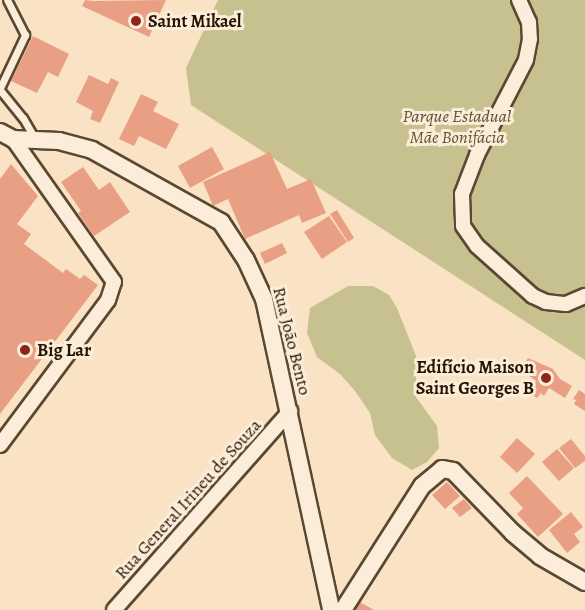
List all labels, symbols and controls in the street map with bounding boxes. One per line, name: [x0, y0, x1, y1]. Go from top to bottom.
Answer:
place label: Saint Mikael: [148, 10, 242, 32]
marker: Saint Mikael: [129, 14, 143, 28]
park label: Parque Estadual Mãe Bonifácia: [403, 106, 511, 148]
street label: Rua João Bento: [268, 285, 316, 397]
place label: Big Lar: [37, 339, 91, 361]
marker: Big Lar: [18, 343, 32, 357]
place label: Edifício Maison Saint Georges B: [416, 357, 534, 400]
marker: Edifício Maison Saint Georges B: [539, 371, 553, 385]
street label: Rua General Irineu de Souza: [110, 414, 266, 584]

